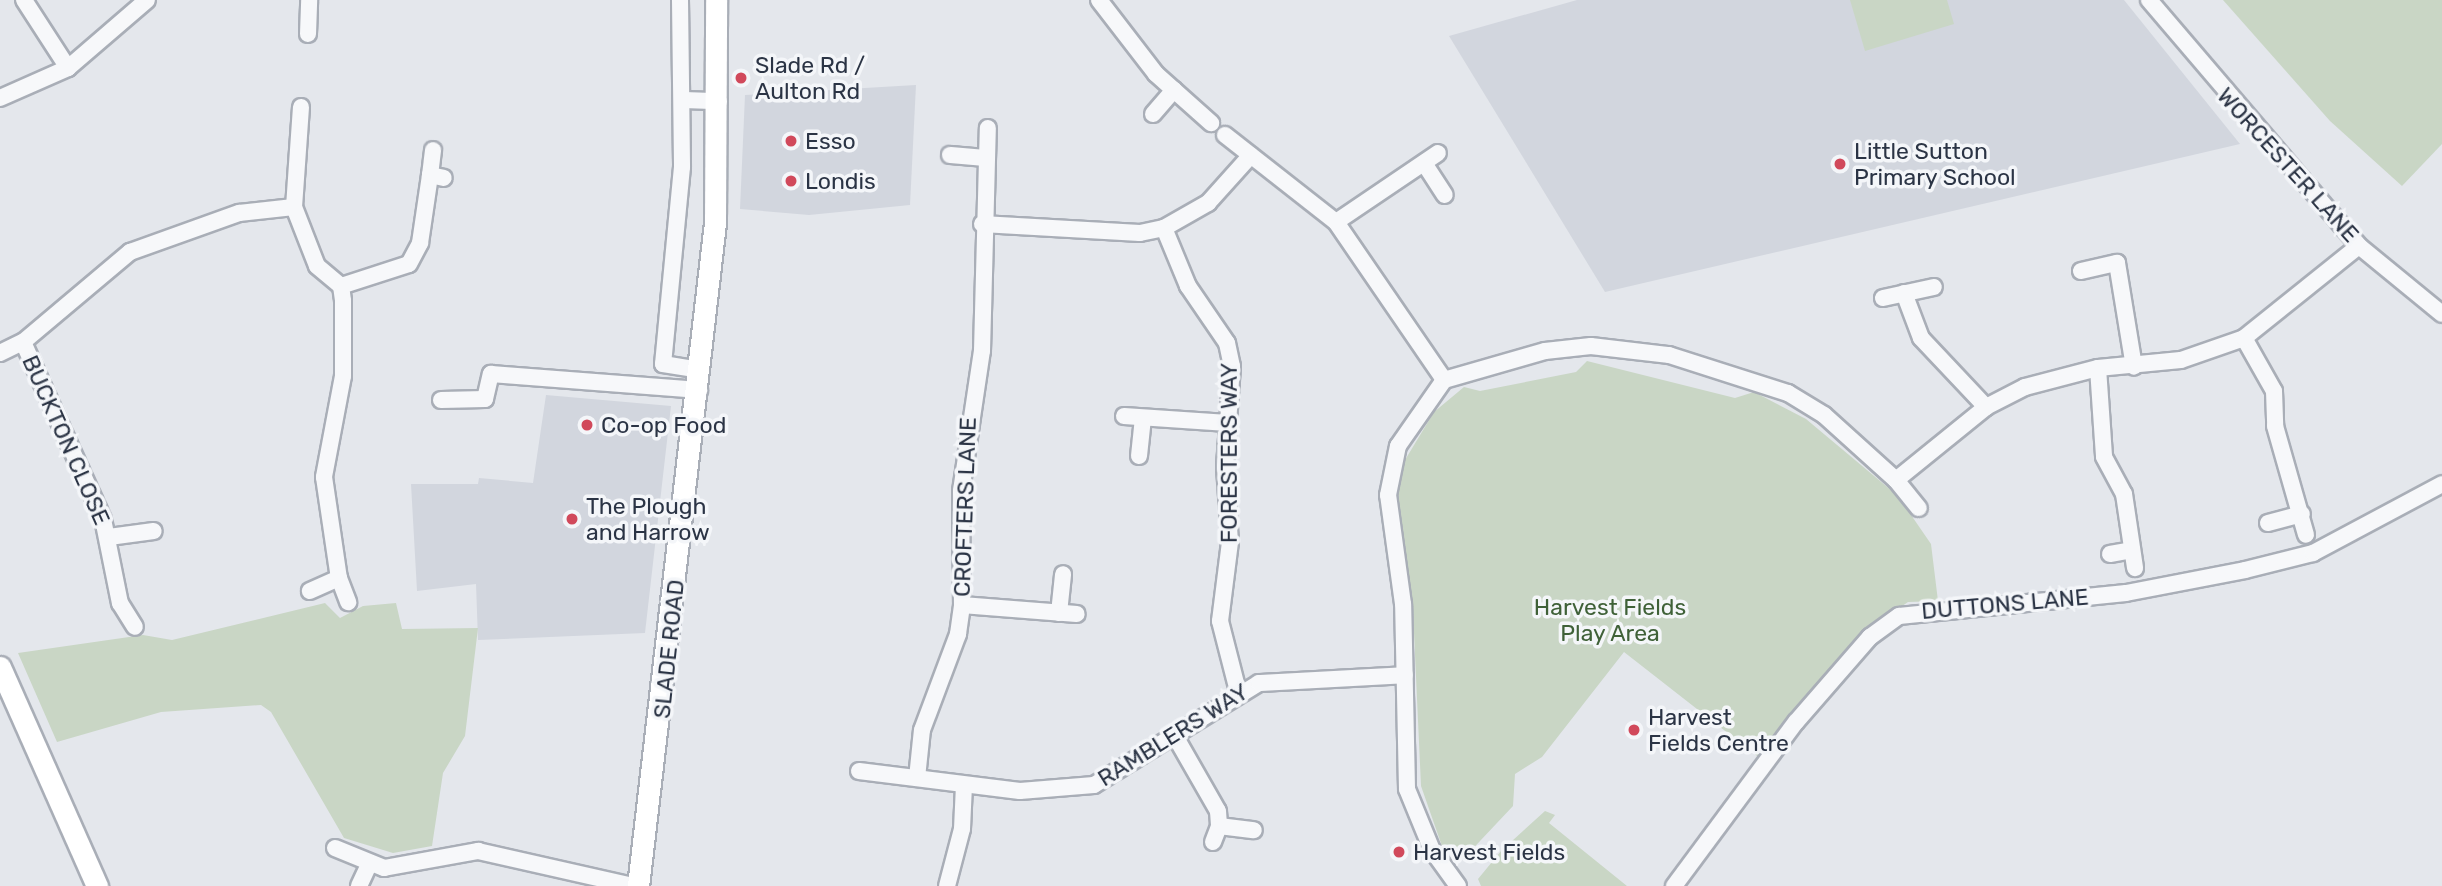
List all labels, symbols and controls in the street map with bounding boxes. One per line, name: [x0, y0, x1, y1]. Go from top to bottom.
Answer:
place label: Slade Rd / Aulton Rd: [755, 51, 865, 105]
marker: Slade Rd / Aulton Rd: [733, 70, 749, 86]
street label: WORCESTER LANE: [2211, 82, 2365, 248]
place label: Esso: [805, 127, 856, 155]
marker: Esso: [783, 133, 799, 149]
place label: Little Sutton Primary School: [1854, 137, 2016, 191]
marker: Little Sutton Primary School: [1832, 156, 1848, 172]
place label: Londis: [805, 167, 876, 195]
marker: Londis: [783, 173, 799, 189]
street label: BUCKTON CLOSE: [16, 351, 116, 529]
street label: FORESTERS WAY: [1215, 363, 1243, 543]
place label: Co-op Food: [601, 411, 726, 439]
marker: Co-op Food: [579, 417, 595, 433]
street label: CROFTERS LANE: [948, 417, 982, 597]
place label: The Plough and Harrow: [586, 492, 710, 546]
marker: The Plough and Harrow: [564, 511, 580, 527]
street label: SLADE ROAD: [648, 578, 690, 720]
street label: DUTTONS LANE: [1920, 583, 2090, 625]
park label: Harvest Fields Play Area: [1534, 593, 1686, 647]
street label: RAMBLERS WAY: [1093, 678, 1253, 792]
place label: Harvest Fields Centre: [1648, 703, 1789, 757]
marker: Harvest Fields Centre: [1626, 722, 1642, 738]
place label: Harvest Fields: [1413, 838, 1565, 866]
marker: Harvest Fields: [1391, 844, 1407, 860]

